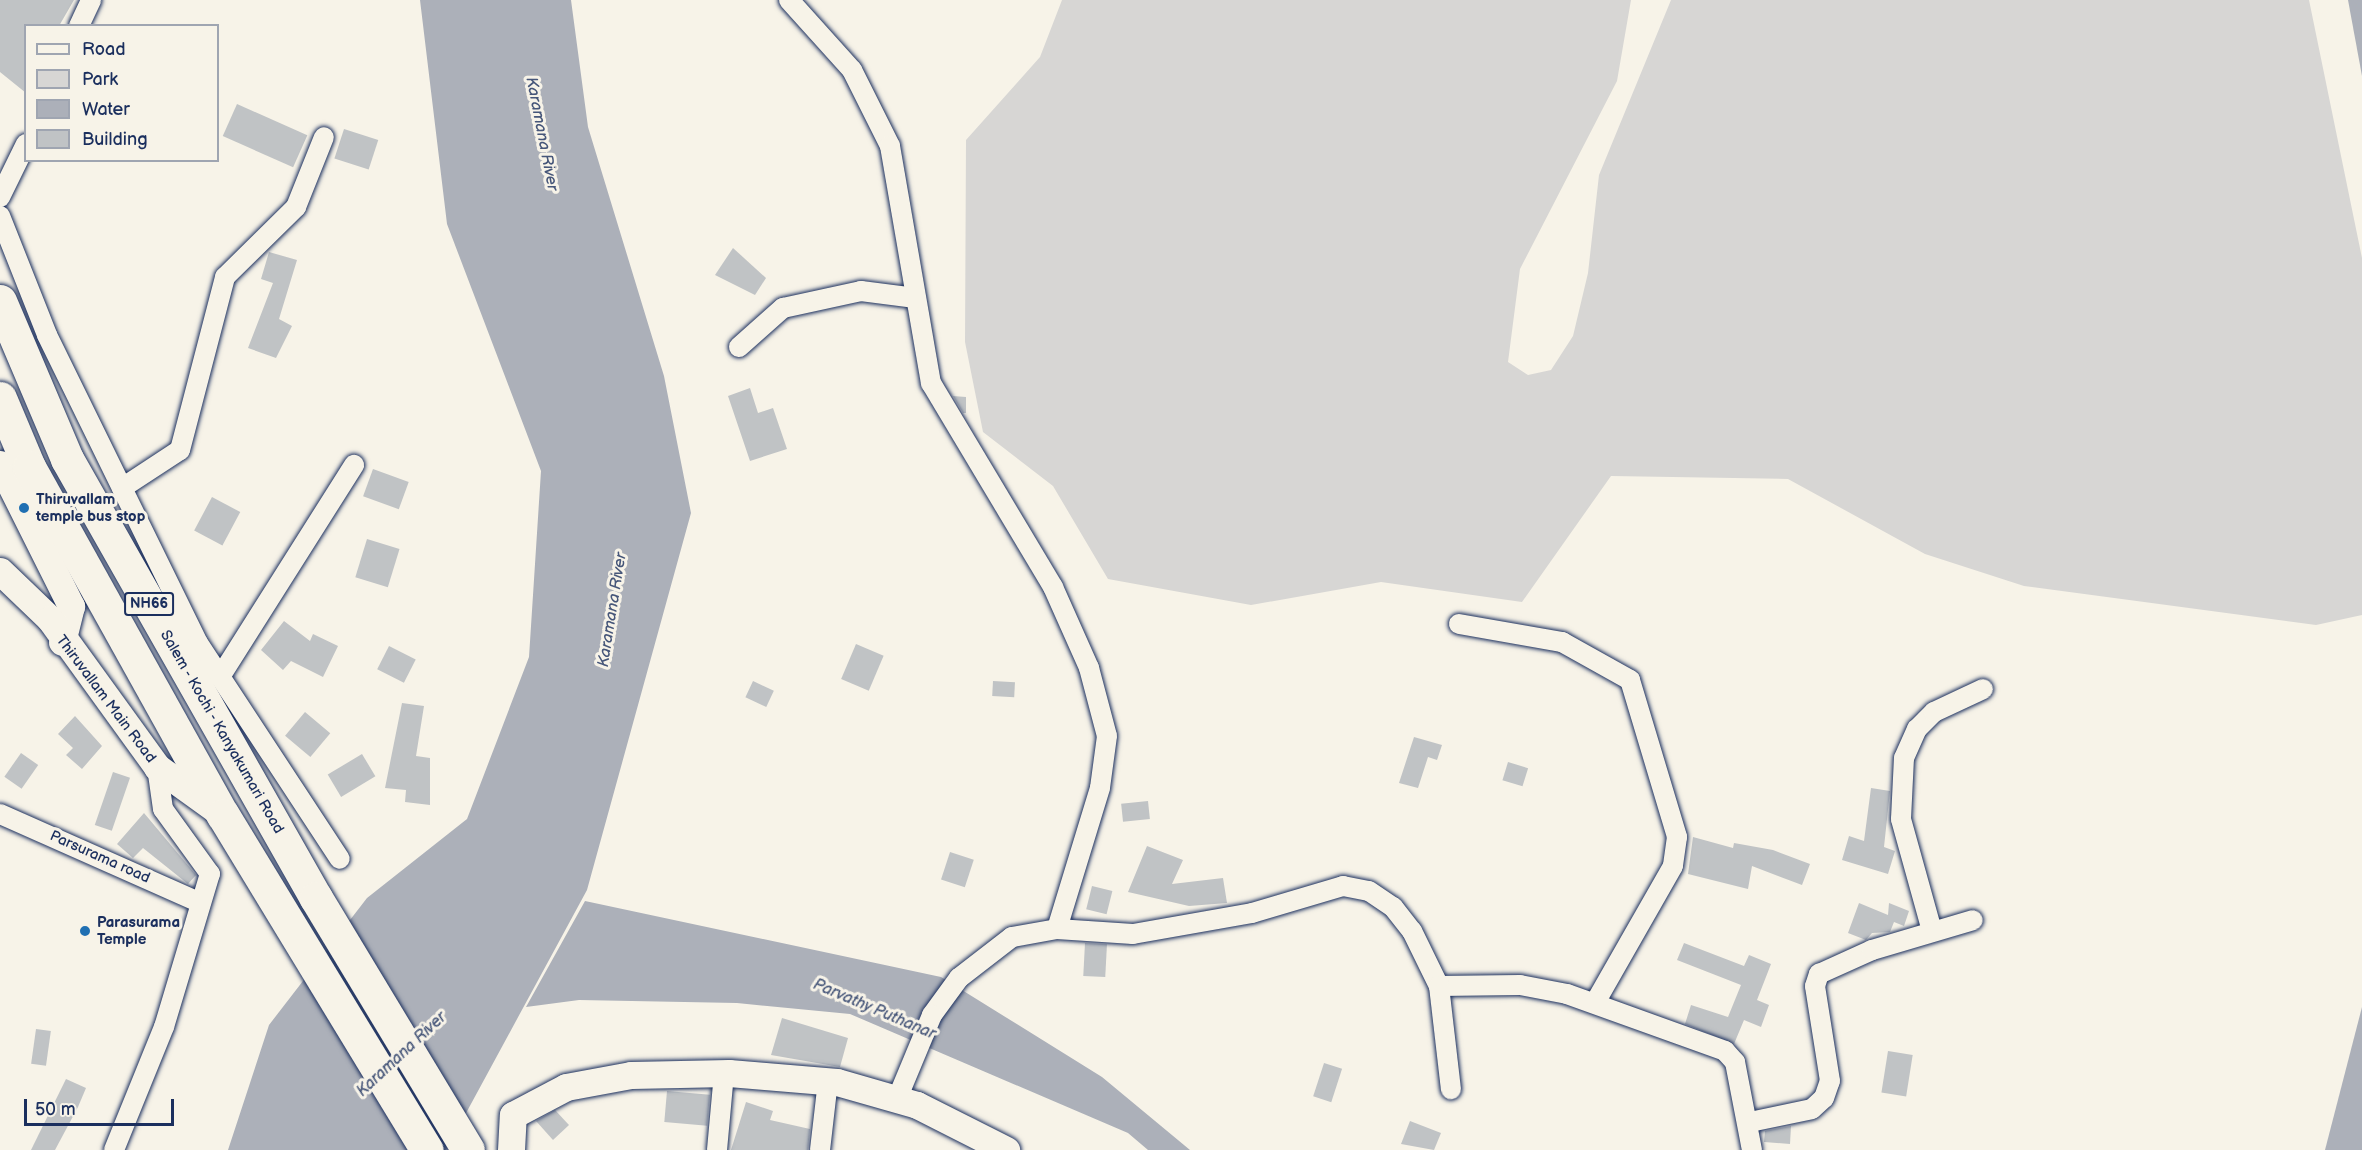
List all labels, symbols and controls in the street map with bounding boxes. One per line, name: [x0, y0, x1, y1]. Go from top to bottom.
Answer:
legend: [24, 24, 219, 162]
text: Road: [82, 39, 126, 60]
text: Park: [82, 69, 118, 90]
water label: Karamana River: [521, 75, 561, 193]
text: Water: [82, 99, 130, 120]
text: Building: [82, 129, 148, 150]
place label: Thiruvallam temple bus stop: [36, 490, 145, 525]
marker: Thiruvallam temple bus stop: [17, 501, 31, 515]
water label: Karamana River: [594, 551, 632, 669]
road number: NH66: [124, 593, 174, 615]
street label: Salem - Kochi - Kanyakumari Road: [156, 626, 288, 838]
street label: Thiruvallam Main Road: [52, 632, 160, 766]
street label: Parsurama road: [47, 827, 153, 887]
place label: Parasurama Temple: [97, 913, 180, 948]
marker: Parasurama Temple: [78, 924, 92, 938]
water label: Parvathy Puthanar: [809, 975, 939, 1045]
water label: Karamana River: [353, 1009, 451, 1101]
scale bar: [27, 1087, 177, 1125]
text: 50 m: [35, 1099, 76, 1120]

